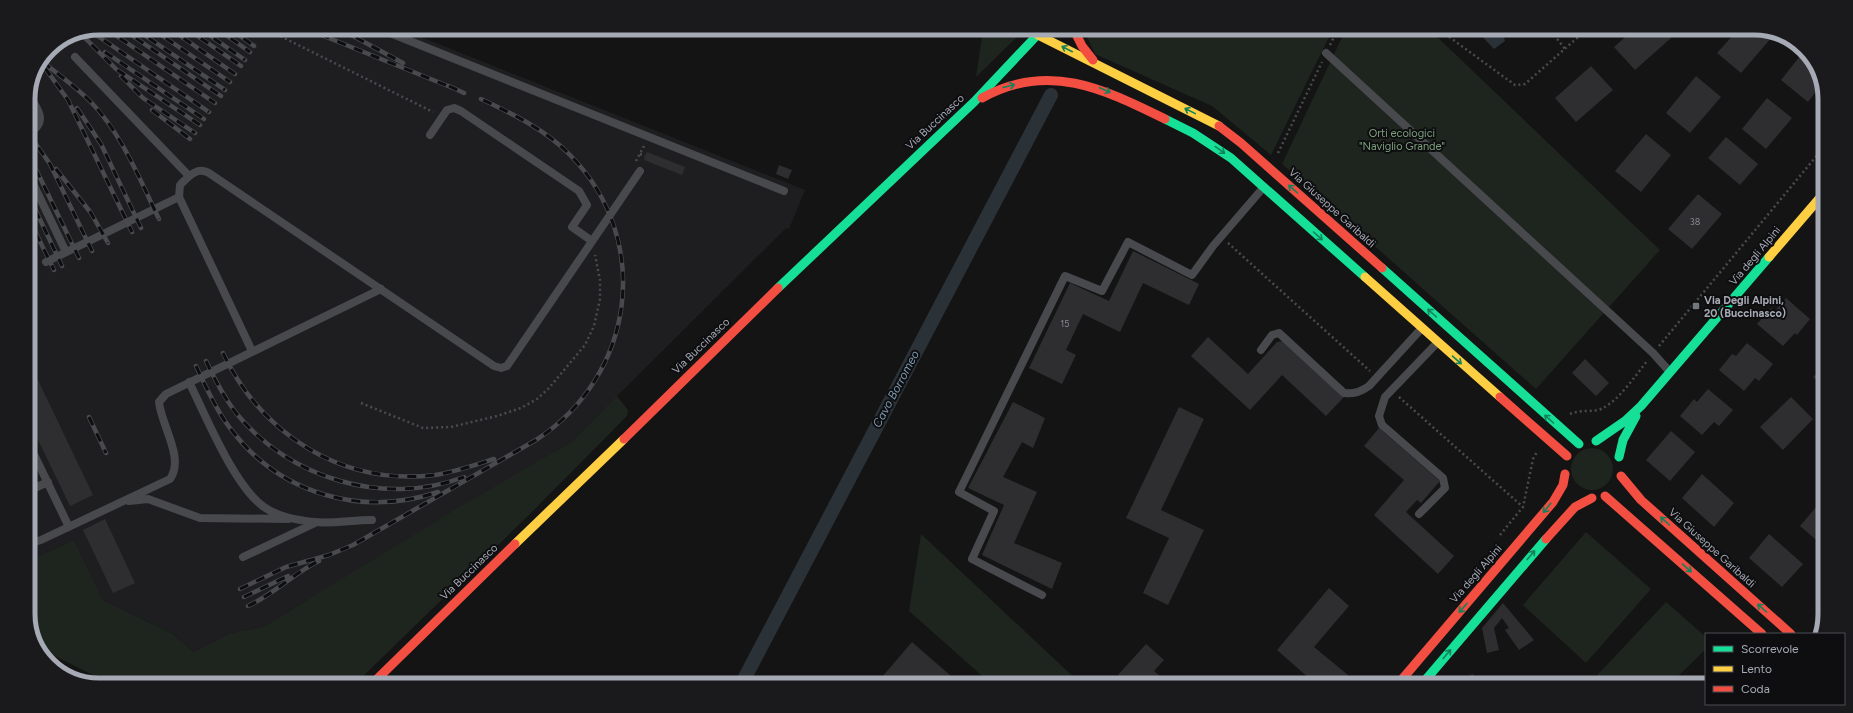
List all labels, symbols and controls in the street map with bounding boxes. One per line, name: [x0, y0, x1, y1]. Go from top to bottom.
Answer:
one-way arrow: [1061, 45, 1073, 52]
one-way arrow: [1002, 82, 1015, 89]
one-way arrow: [1099, 87, 1111, 95]
street label: Via Buccinasco: [903, 92, 967, 152]
one-way arrow: [1185, 106, 1197, 114]
park label: Orti ecologici "Naviglio Grande": [1359, 127, 1445, 153]
one-way arrow: [1215, 146, 1226, 155]
street label: Via Giuseppe Garibaldi: [1286, 166, 1378, 250]
one-way arrow: [1288, 185, 1298, 194]
house number: 38: [1690, 216, 1701, 227]
street label: Via degli Alpini: [1727, 224, 1783, 288]
one-way arrow: [1313, 232, 1323, 241]
place label: Via Degli Alpini, 20 (Buccinasco): [1704, 294, 1786, 320]
marker: Via Degli Alpini, 20 (Buccinasco): [1691, 301, 1701, 311]
one-way arrow: [1426, 309, 1437, 318]
street label: Via Buccinasco: [669, 315, 733, 377]
house number: 15: [1061, 318, 1069, 329]
water label: Cavo Borromeo: [870, 348, 922, 430]
one-way arrow: [1452, 355, 1462, 364]
one-way arrow: [1544, 414, 1555, 423]
one-way arrow: [1543, 503, 1552, 514]
street label: Via Giuseppe Garibaldi: [1666, 506, 1758, 590]
one-way arrow: [1660, 517, 1670, 526]
street label: Via Buccinasco: [437, 541, 501, 603]
street label: Via degli Alpini: [1447, 542, 1505, 606]
one-way arrow: [1527, 550, 1536, 560]
one-way arrow: [1682, 563, 1692, 572]
one-way arrow: [1459, 602, 1468, 613]
one-way arrow: [1757, 603, 1767, 613]
legend: [1705, 633, 1845, 705]
text: Scorrevole: [1741, 642, 1799, 656]
one-way arrow: [1443, 649, 1452, 660]
text: Lento: [1741, 662, 1772, 676]
text: Coda: [1741, 682, 1770, 696]

